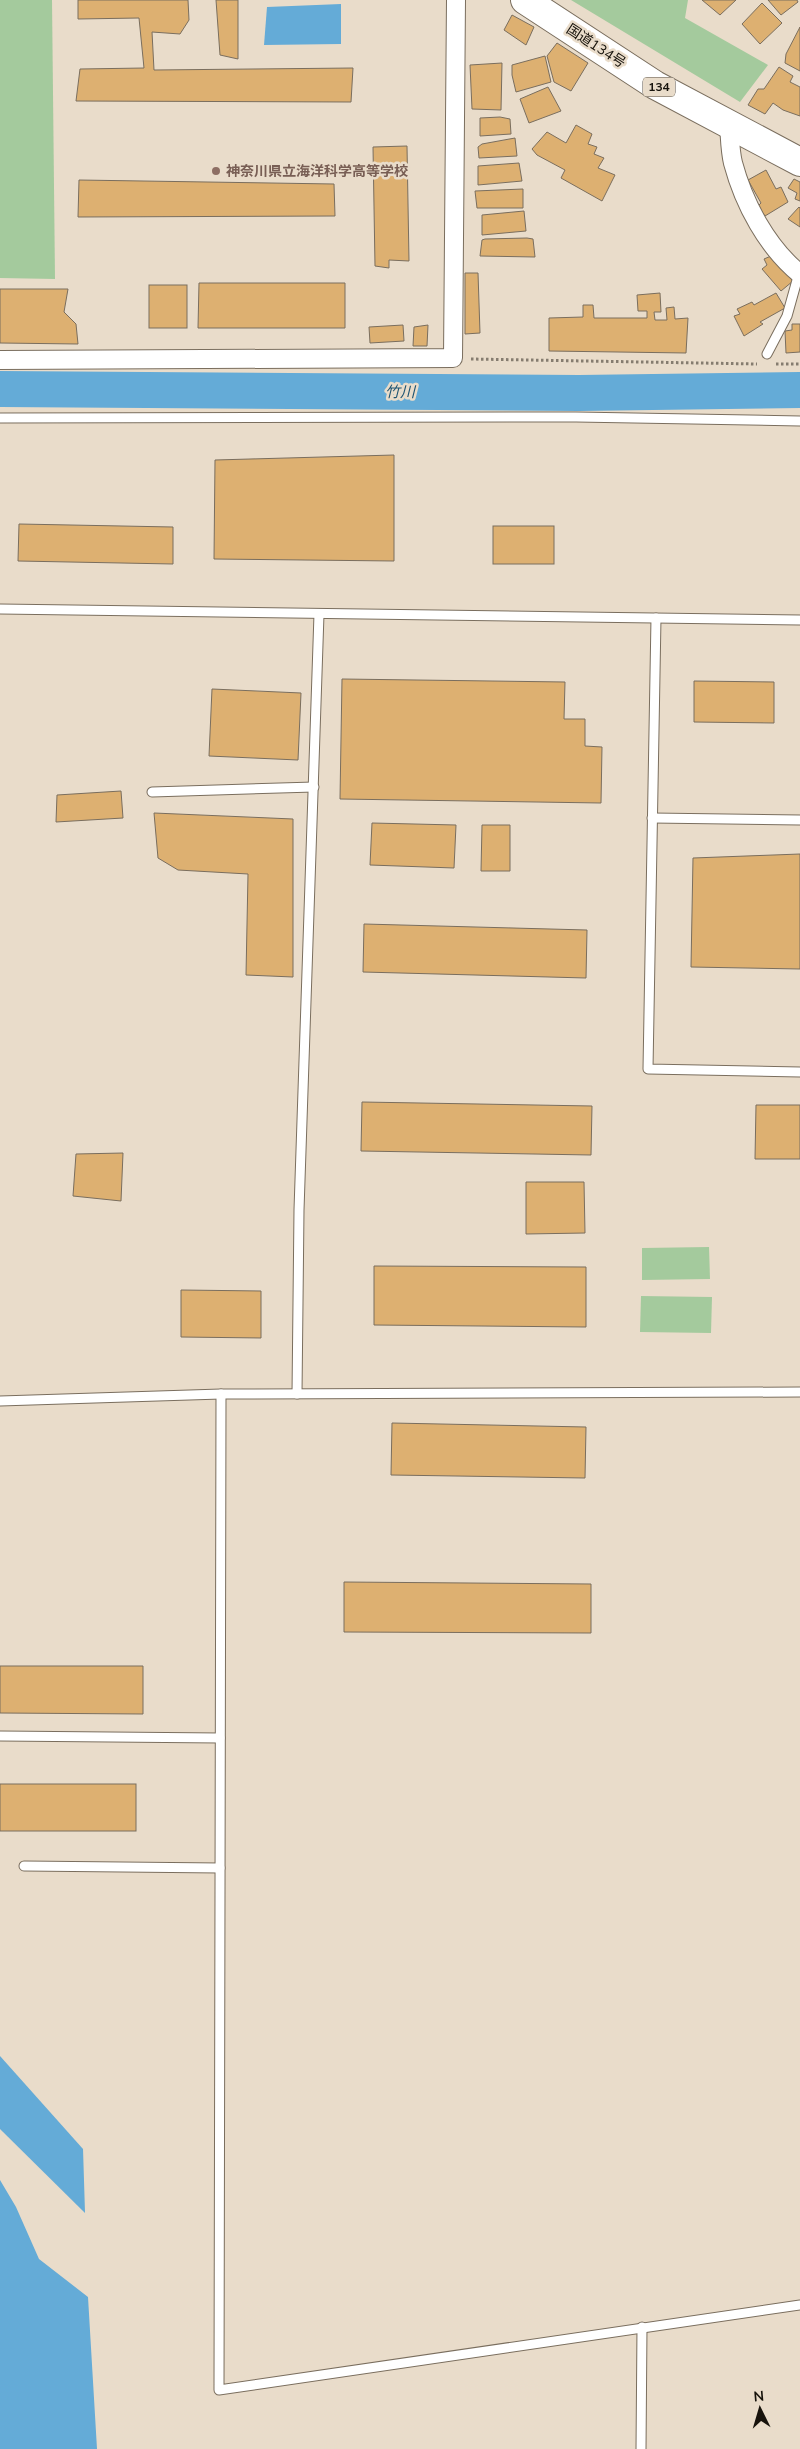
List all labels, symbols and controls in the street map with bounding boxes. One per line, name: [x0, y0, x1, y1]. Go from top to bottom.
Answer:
street label: 国道134号: [563, 20, 629, 72]
road number: 134: [643, 77, 675, 96]
place label: 神奈川県立海洋科学高等学校: [226, 162, 408, 181]
marker: 神奈川県立海洋科学高等学校: [210, 165, 222, 177]
water label: 竹川: [385, 382, 417, 402]
north arrow: [735, 2384, 785, 2434]
text: N: [753, 2387, 765, 2406]

